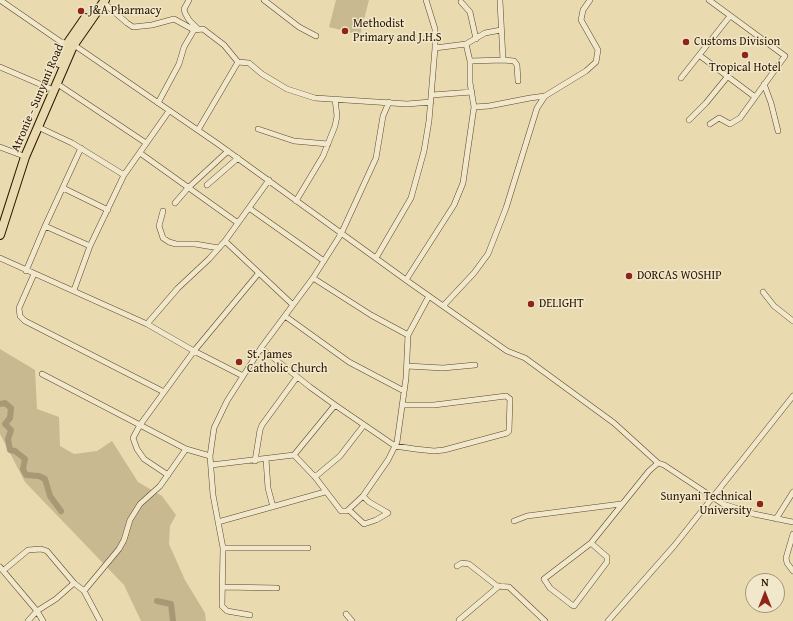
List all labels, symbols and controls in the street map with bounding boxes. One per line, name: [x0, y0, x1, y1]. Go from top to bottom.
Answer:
place label: J&A Pharmacy: [89, 4, 161, 18]
marker: J&A Pharmacy: [76, 6, 86, 16]
place label: Methodist Primary and J.H.S: [353, 17, 442, 45]
marker: Methodist Primary and J.H.S: [340, 26, 350, 36]
place label: Customs Division: [694, 35, 780, 49]
marker: Customs Division: [681, 37, 691, 47]
street label: Atronie - Sunyani Road: [9, 42, 67, 154]
marker: Tropical Hotel: [740, 50, 750, 60]
place label: Tropical Hotel: [709, 61, 781, 75]
place label: DORCAS WOSHIP: [637, 269, 722, 283]
marker: DORCAS WOSHIP: [624, 271, 634, 281]
place label: DELIGHT: [539, 297, 584, 311]
marker: DELIGHT: [526, 299, 536, 309]
place label: St. James Catholic Church: [247, 348, 327, 376]
marker: St. James Catholic Church: [234, 357, 244, 367]
place label: Sunyani Technical University: [660, 490, 752, 518]
marker: Sunyani Technical University: [755, 499, 765, 509]
north arrow: [745, 573, 785, 613]
text: N: [761, 574, 769, 590]

